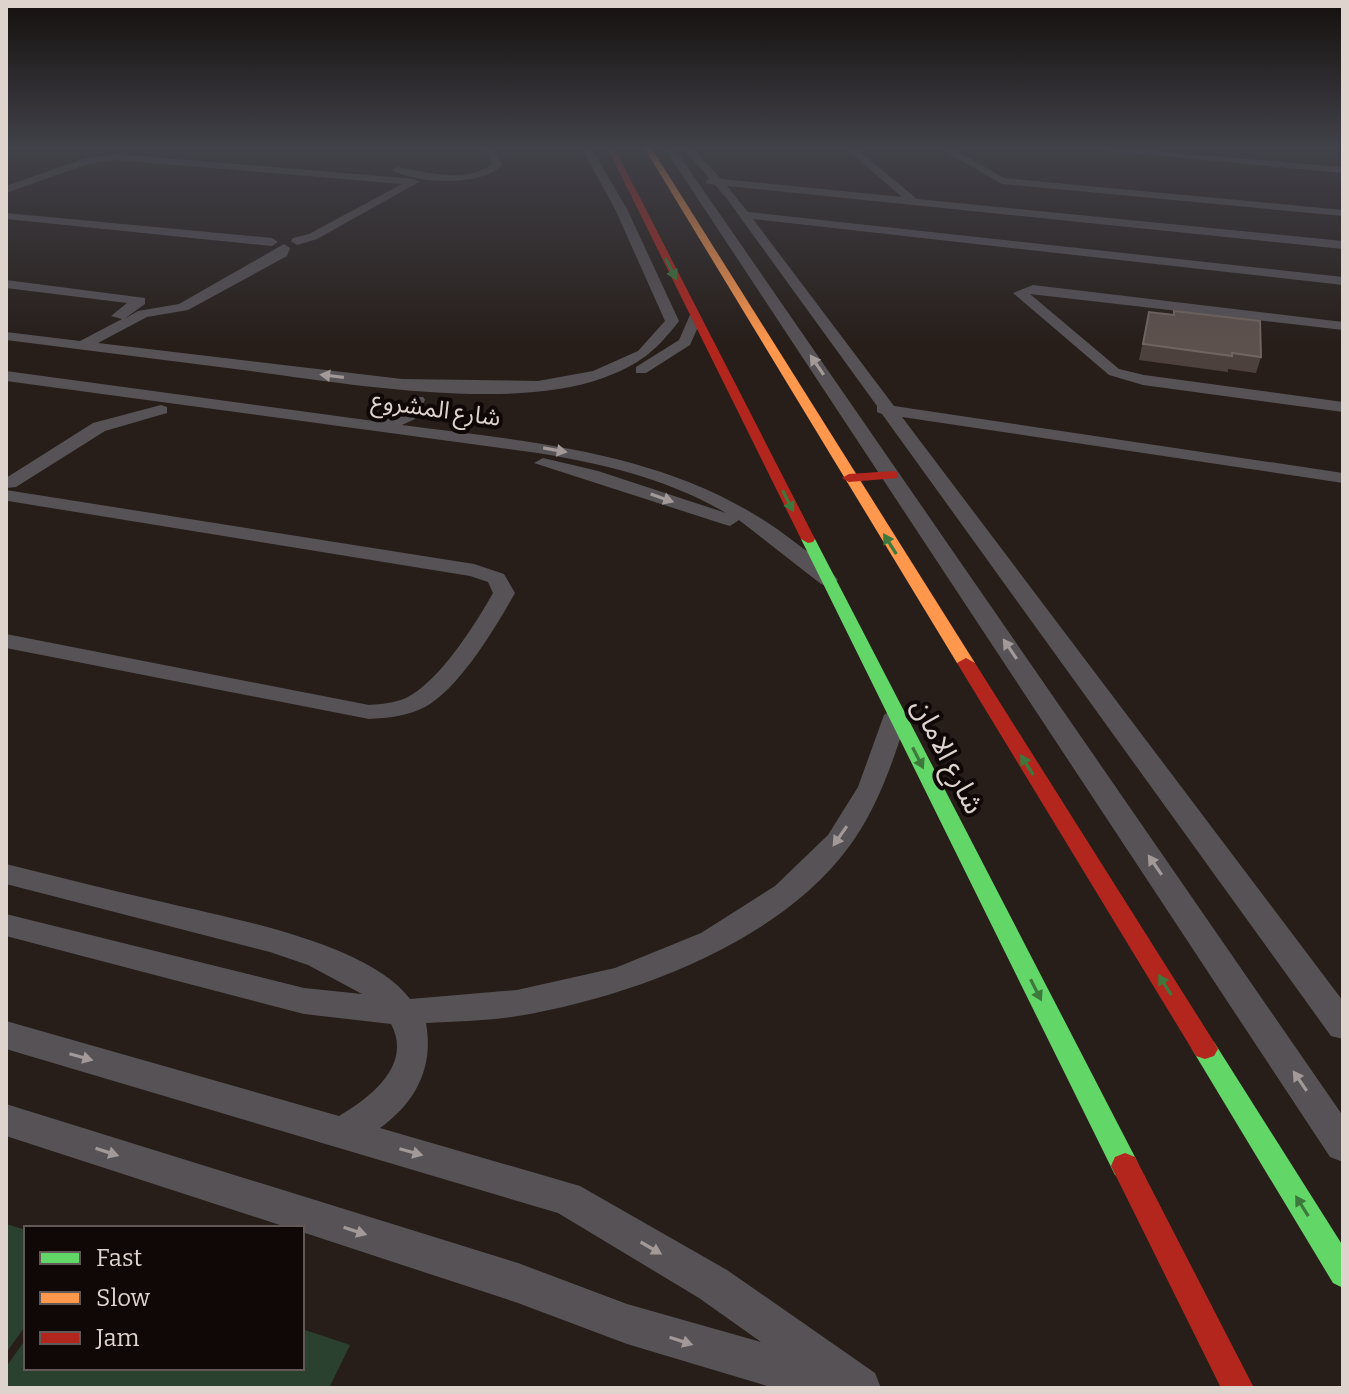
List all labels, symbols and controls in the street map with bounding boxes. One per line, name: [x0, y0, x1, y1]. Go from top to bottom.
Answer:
one-way arrow: [664, 258, 677, 281]
one-way arrow: [810, 354, 825, 375]
one-way arrow: [319, 370, 344, 383]
street label: شارع المشروع: [369, 386, 502, 435]
one-way arrow: [543, 445, 568, 457]
one-way arrow: [781, 490, 795, 513]
one-way arrow: [650, 493, 674, 505]
one-way arrow: [883, 533, 897, 555]
one-way arrow: [1003, 639, 1018, 660]
street label: شارع الامان: [901, 693, 991, 821]
one-way arrow: [911, 747, 925, 770]
one-way arrow: [1021, 754, 1035, 776]
one-way arrow: [832, 825, 848, 847]
one-way arrow: [1148, 855, 1163, 876]
one-way arrow: [1157, 975, 1172, 996]
one-way arrow: [1028, 979, 1042, 1001]
one-way arrow: [68, 1051, 93, 1063]
one-way arrow: [1292, 1071, 1307, 1092]
one-way arrow: [400, 1146, 424, 1159]
one-way arrow: [95, 1147, 119, 1159]
one-way arrow: [1295, 1195, 1309, 1217]
one-way arrow: [343, 1225, 367, 1238]
legend: [24, 1226, 304, 1370]
one-way arrow: [640, 1240, 662, 1254]
text: Fast: [96, 1244, 142, 1272]
text: Slow: [96, 1284, 151, 1312]
text: Jam: [95, 1324, 140, 1352]
one-way arrow: [669, 1335, 693, 1348]

